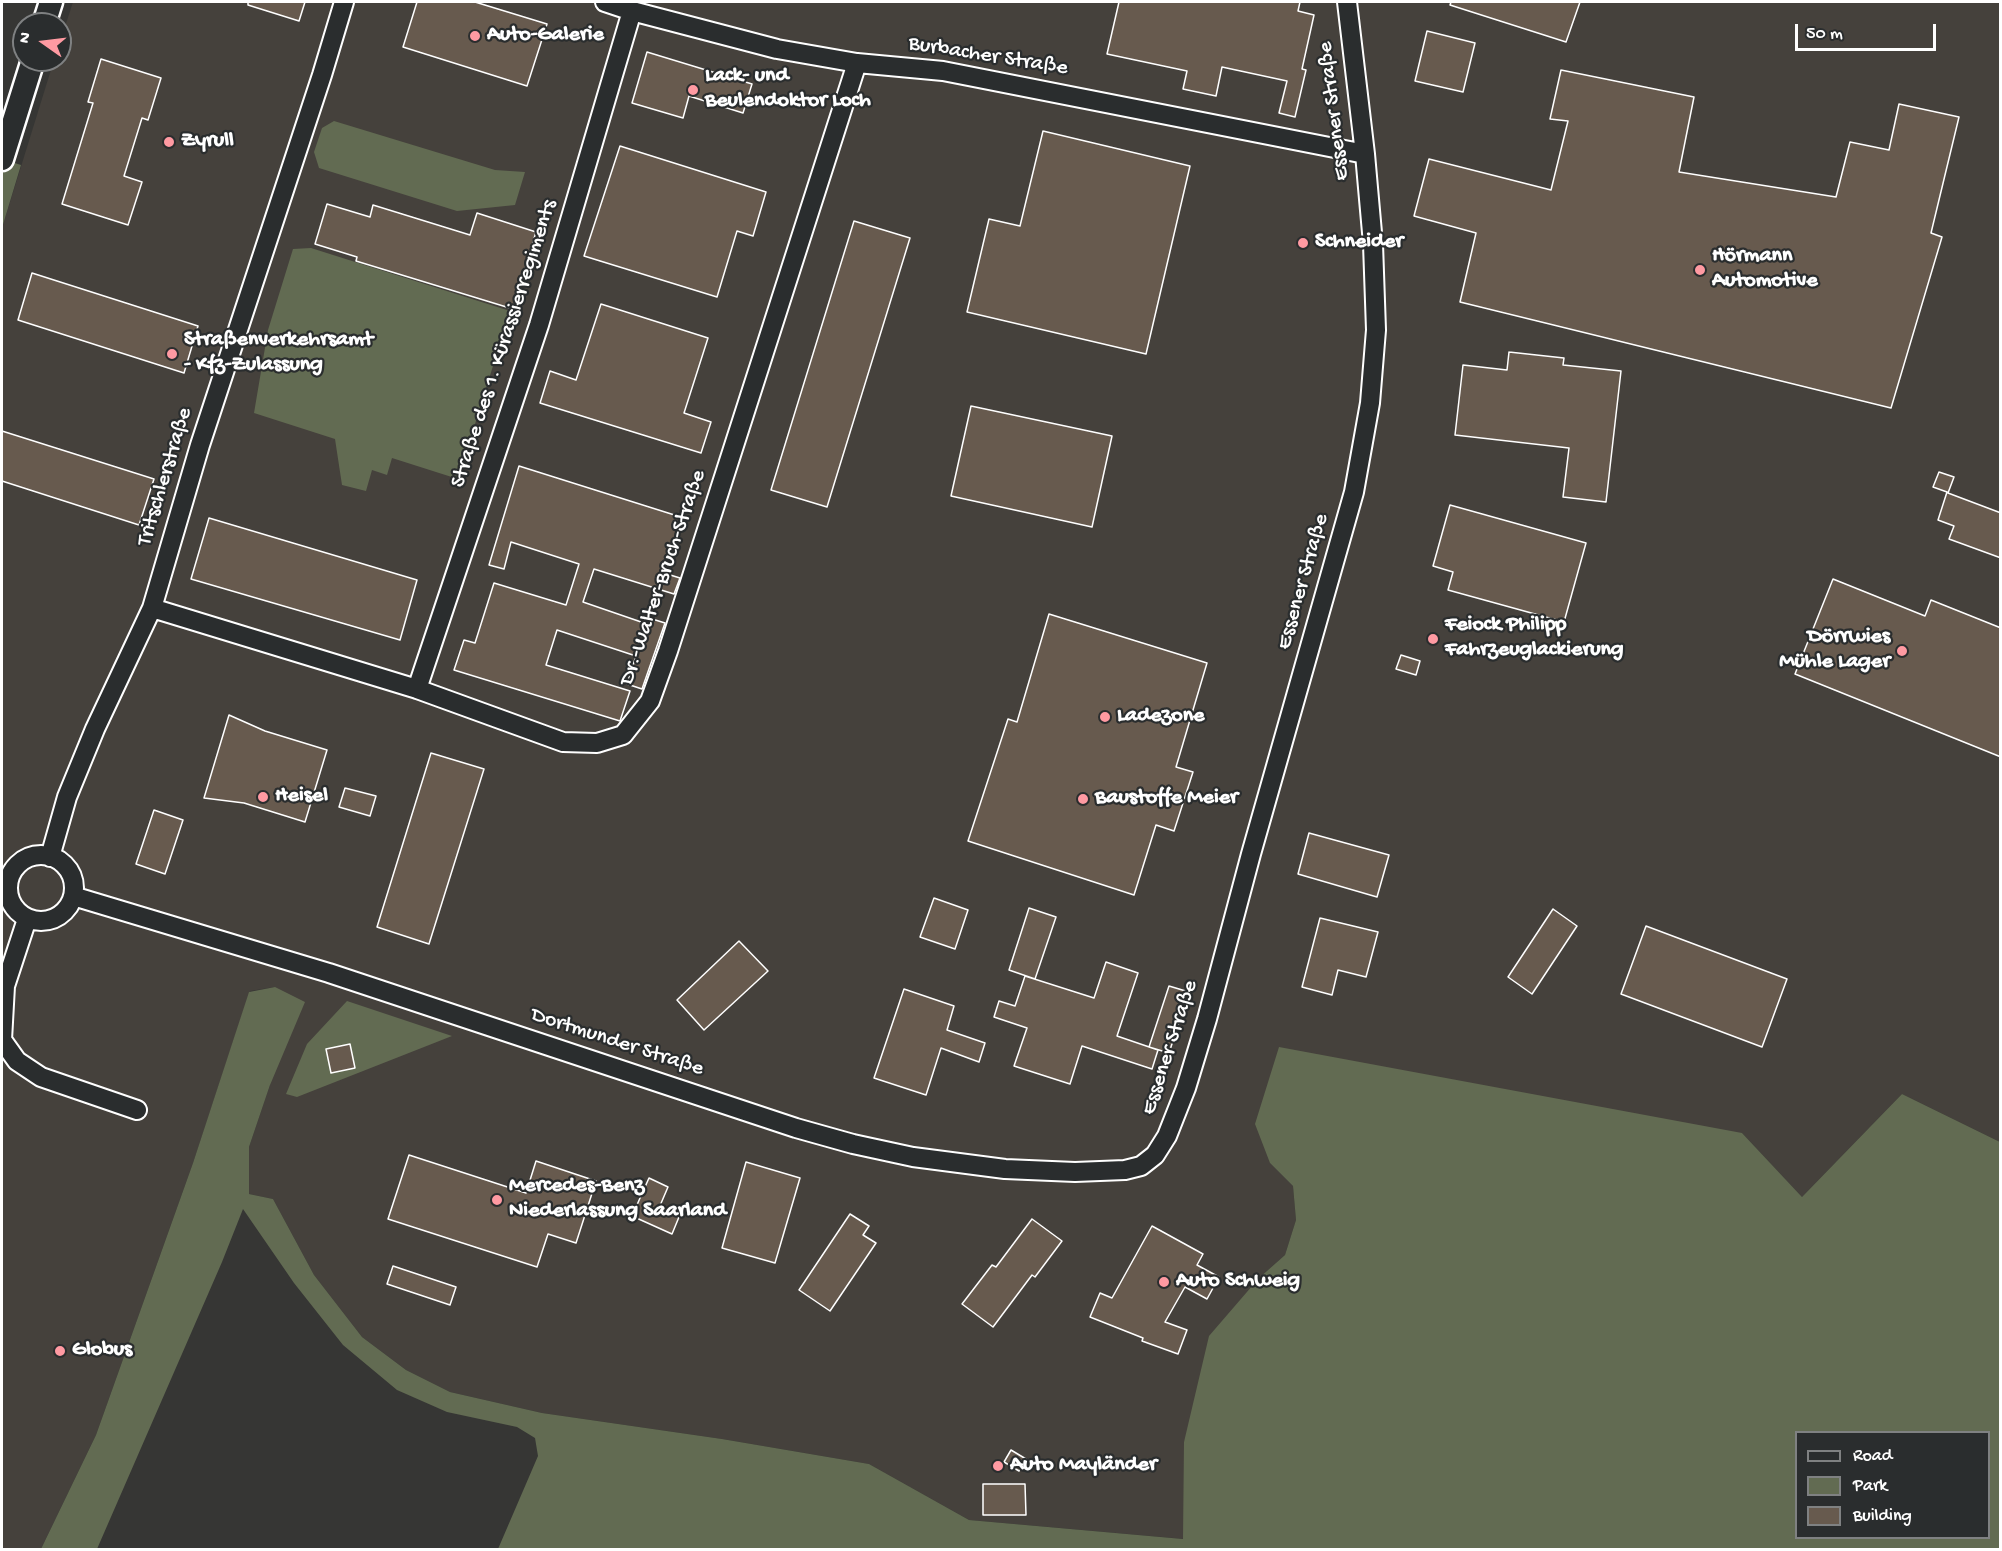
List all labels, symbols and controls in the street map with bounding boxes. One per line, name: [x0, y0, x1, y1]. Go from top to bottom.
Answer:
north arrow: [12, 12, 72, 72]
scale bar: [1798, 12, 1939, 50]
place label: Auto-Galerie: [487, 23, 604, 49]
text: 50 m: [1806, 24, 1843, 45]
marker: Auto-Galerie: [468, 29, 482, 43]
text: N: [16, 31, 36, 45]
street label: Burbacher Straße: [907, 31, 1069, 83]
street label: Essener Straße: [1313, 40, 1357, 182]
place label: Lack- und Beulendoktor Loch: [705, 64, 871, 116]
marker: Lack- und Beulendoktor Loch: [686, 83, 700, 97]
place label: Zyrull: [181, 129, 234, 155]
marker: Zyrull: [162, 135, 176, 149]
street label: Straße des 1. Kürassierregiments: [446, 197, 564, 491]
place label: Schneider: [1315, 230, 1403, 256]
marker: Schneider: [1296, 236, 1310, 250]
place label: Hörmann Automotive: [1712, 244, 1818, 296]
marker: Hörmann Automotive: [1693, 263, 1707, 277]
place label: Straßenverkehrsamt - Kfz-Zulassung: [184, 328, 373, 380]
marker: Straßenverkehrsamt - Kfz-Zulassung: [165, 347, 179, 361]
street label: Tritschlerstraße: [132, 405, 200, 549]
street label: Dr.-Walter-Bruch-Straße: [615, 467, 713, 689]
street label: Essener Straße: [1272, 511, 1336, 653]
place label: Feiock Philipp Fahrzeuglackierung: [1445, 613, 1624, 664]
place label: Dörrwies Mühle Lager: [1779, 625, 1890, 676]
marker: Feiock Philipp Fahrzeuglackierung: [1426, 632, 1440, 646]
marker: Dörrwies Mühle Lager: [1895, 644, 1909, 658]
place label: Ladezone: [1117, 704, 1204, 730]
marker: Ladezone: [1098, 710, 1112, 724]
place label: Heisel: [275, 784, 328, 810]
place label: Baustoffe Meier: [1095, 786, 1238, 812]
marker: Heisel: [256, 790, 270, 804]
marker: Baustoffe Meier: [1076, 792, 1090, 806]
street label: Essener Straße: [1137, 977, 1205, 1119]
street label: Dortmunder Straße: [527, 1003, 707, 1083]
place label: Mercedes-Benz Niederlassung Saarland: [509, 1174, 726, 1226]
marker: Mercedes-Benz Niederlassung Saarland: [490, 1193, 504, 1207]
place label: Auto Schweig: [1176, 1269, 1300, 1295]
marker: Auto Schweig: [1157, 1275, 1171, 1289]
place label: Globus: [72, 1338, 132, 1364]
marker: Globus: [53, 1344, 67, 1358]
legend: [1795, 1431, 1990, 1539]
text: Road: [1853, 1446, 1892, 1467]
place label: Auto Mayländer: [1010, 1453, 1157, 1479]
marker: Auto Mayländer: [991, 1459, 1005, 1473]
text: Park: [1853, 1476, 1887, 1497]
text: Building: [1853, 1506, 1912, 1527]

